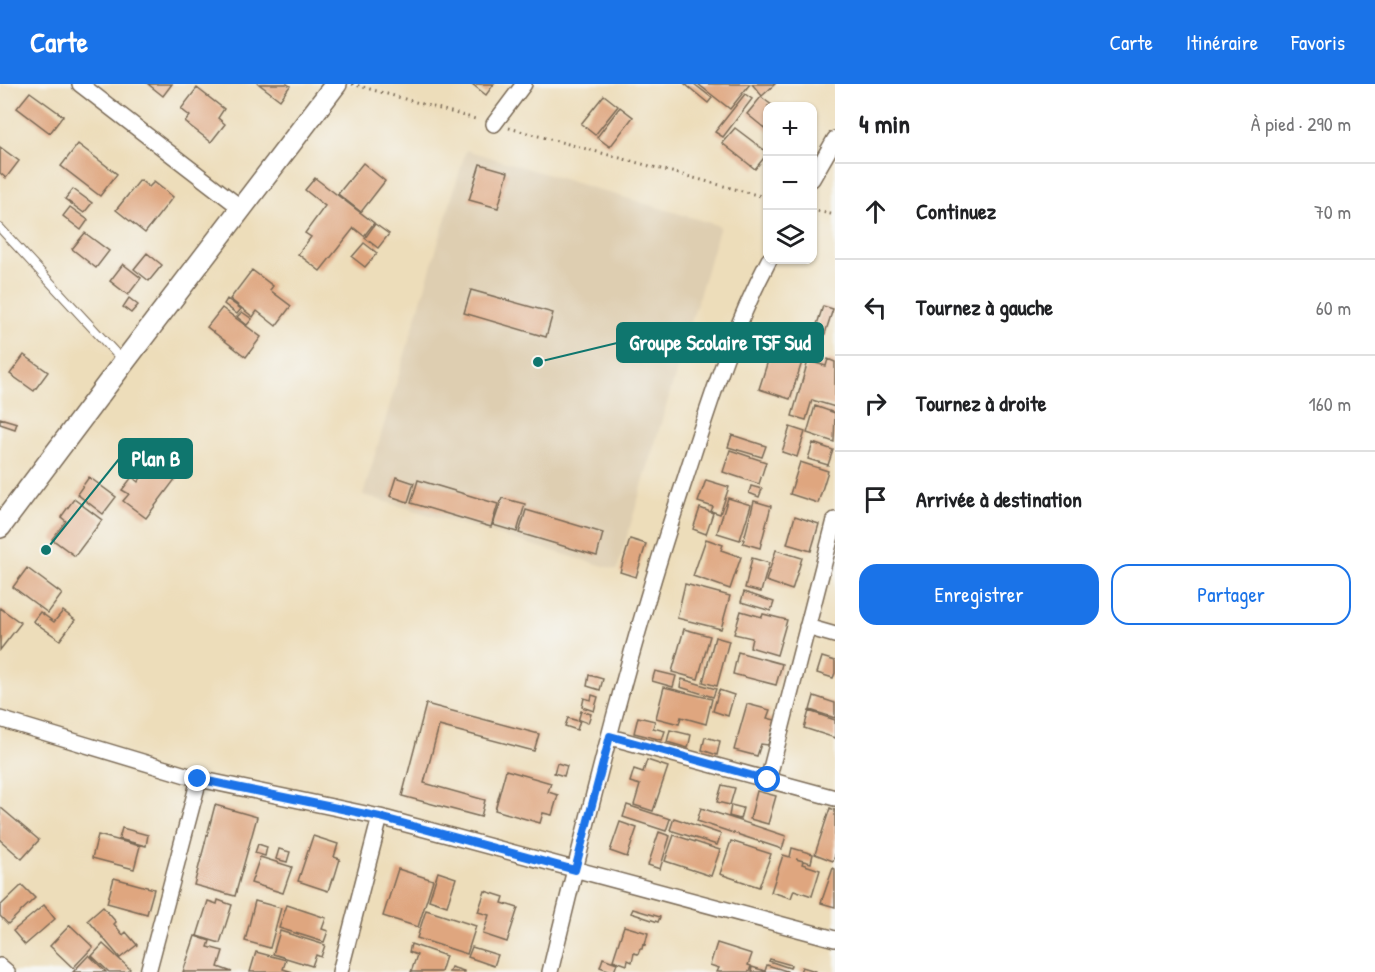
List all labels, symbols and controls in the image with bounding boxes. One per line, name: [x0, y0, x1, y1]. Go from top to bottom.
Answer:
text: Carte: [30, 23, 88, 61]
text: Carte: [1110, 28, 1153, 57]
text: Itinéraire: [1186, 28, 1258, 57]
text: Favoris: [1291, 28, 1345, 57]
map controls: [763, 102, 817, 264]
button: +: [763, 102, 817, 156]
text: 4 min: [859, 106, 910, 141]
text: À pied · 290 m: [1251, 110, 1351, 137]
button: −: [763, 156, 817, 210]
icon: ahead: [859, 195, 892, 228]
text: Continuez: [916, 196, 996, 226]
text: 70 m: [1314, 198, 1351, 225]
button: layers: [763, 210, 817, 264]
icon: left: [859, 291, 892, 324]
text: Tournez à gauche: [916, 292, 1053, 322]
text: 60 m: [1316, 294, 1351, 321]
callout: Groupe Scolaire TSF Sud: [617, 323, 823, 362]
text: Groupe Scolaire TSF Sud: [629, 328, 812, 358]
icon: right: [859, 387, 892, 420]
text: Tournez à droite: [916, 388, 1046, 418]
text: 160 m: [1309, 390, 1351, 417]
callout: Plan B: [119, 439, 192, 478]
text: Plan B: [132, 444, 181, 473]
icon: arrive: [859, 483, 892, 516]
text: Arrivée à destination: [916, 484, 1082, 514]
button: Enregistrer: [859, 564, 1099, 625]
button: Partager: [1111, 564, 1351, 625]
route end: [184, 765, 210, 791]
route start: [754, 766, 780, 792]

